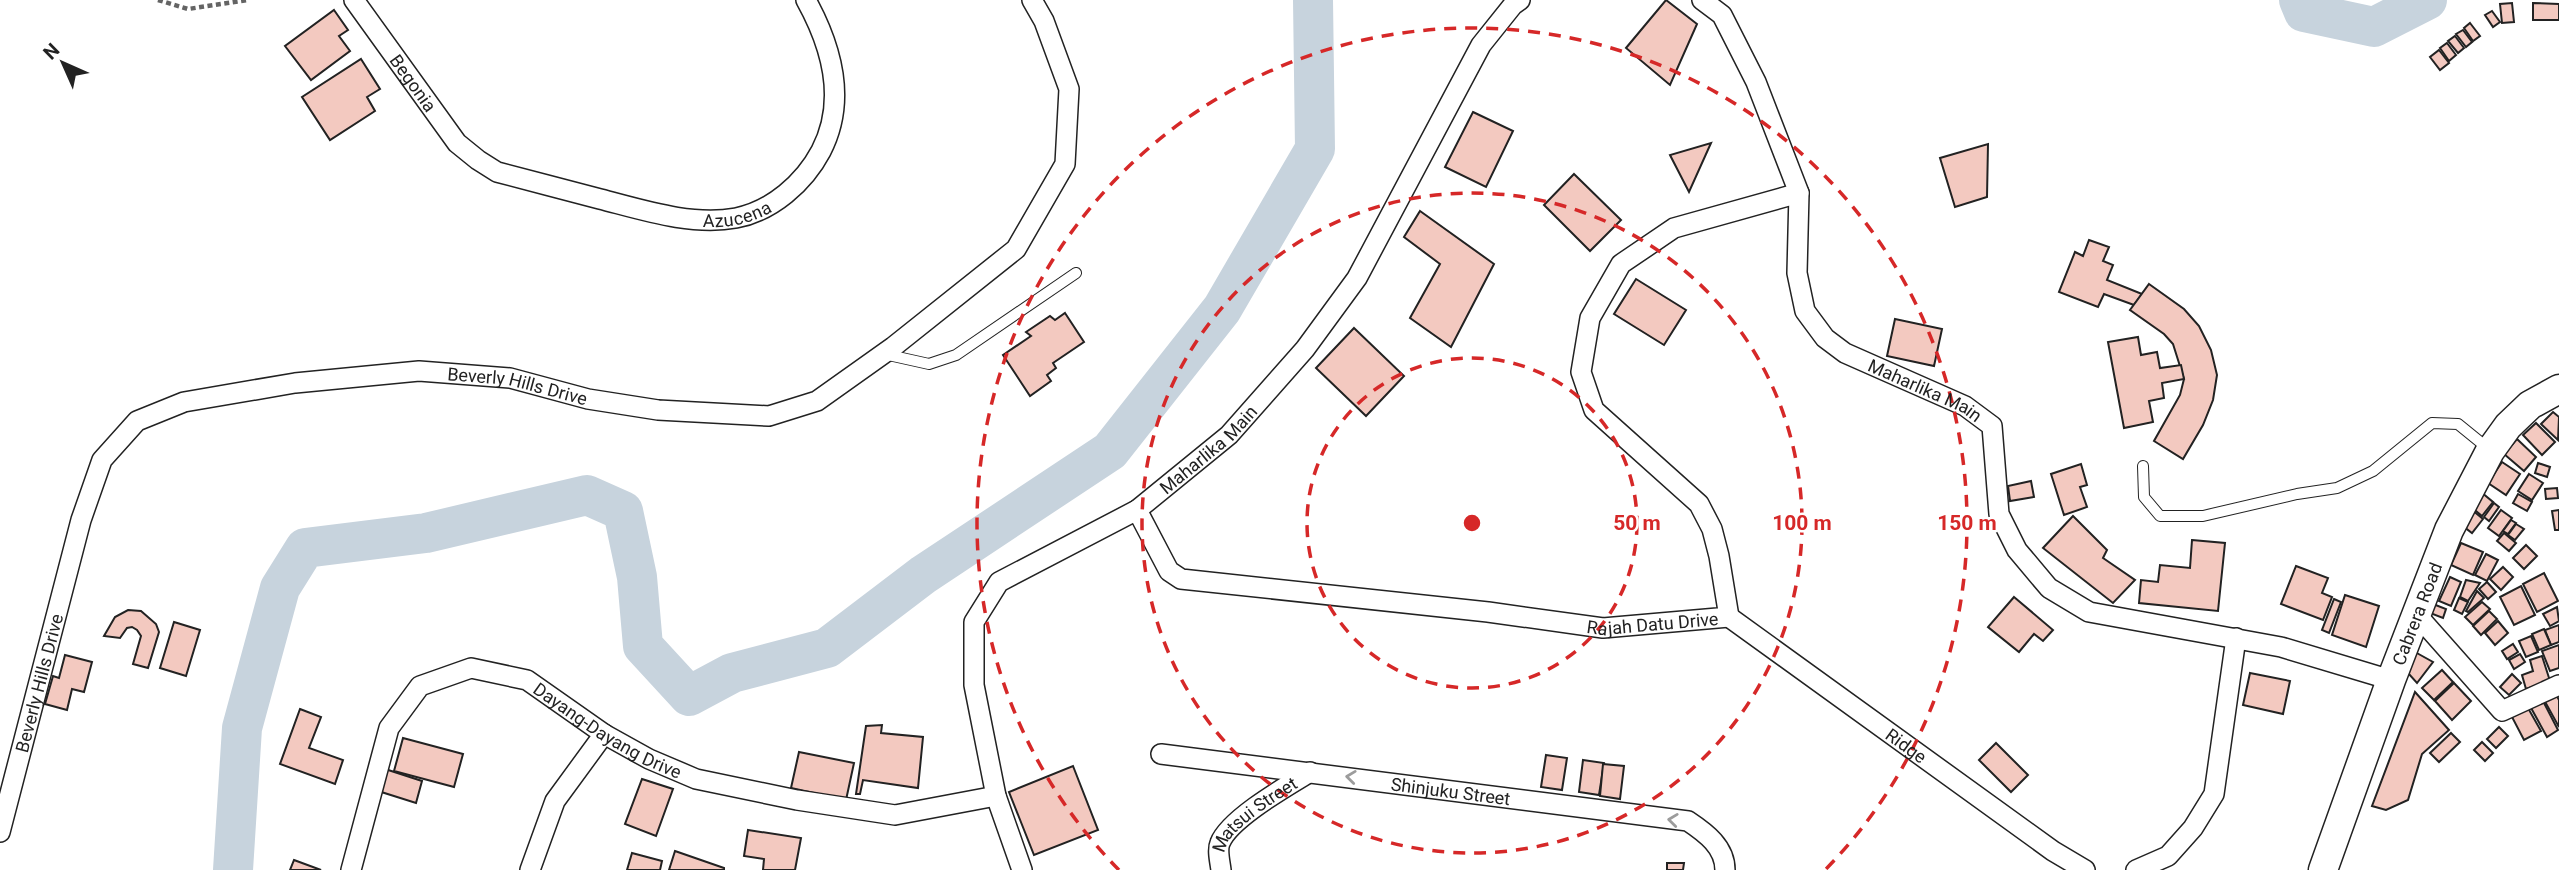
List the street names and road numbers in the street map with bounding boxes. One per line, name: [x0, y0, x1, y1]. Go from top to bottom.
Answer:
street label: Begonia: [386, 50, 441, 115]
street label: Azucena: [703, 196, 775, 231]
street label: Maharlika Main: [1865, 354, 1986, 426]
street label: Beverly Hills Drive: [447, 363, 590, 409]
street label: Maharlika Main: [1155, 401, 1261, 498]
street label: Cabrera Road: [2387, 559, 2446, 668]
street label: Rajah Datu Drive: [1586, 607, 1719, 639]
street label: Beverly Hills Drive: [11, 611, 67, 755]
street label: Dayang-Dayang Drive: [530, 678, 685, 782]
street label: Ridge: [1882, 723, 1931, 767]
street label: Matsui Street: [1207, 772, 1301, 855]
street label: Shinjuku Street: [1390, 773, 1512, 809]

